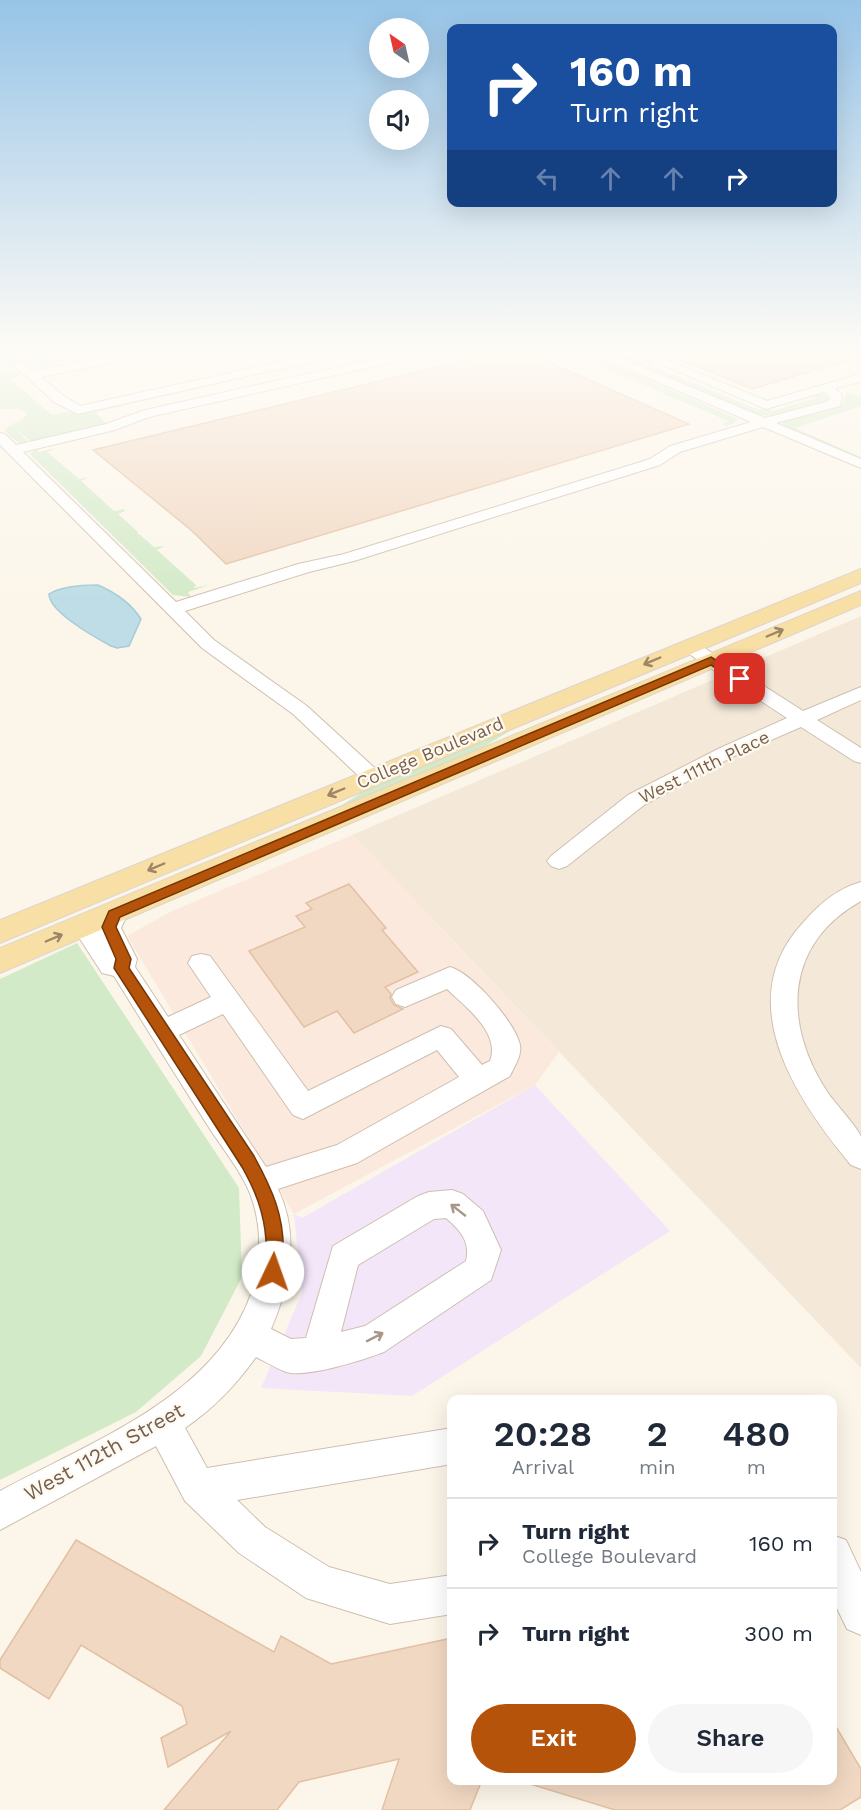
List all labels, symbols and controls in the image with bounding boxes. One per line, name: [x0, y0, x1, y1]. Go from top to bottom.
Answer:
north arrow: [369, 18, 429, 78]
map controls: [369, 18, 429, 150]
text: 160 m: [570, 47, 693, 96]
icon: right: [471, 48, 549, 126]
button: sound: [369, 90, 429, 150]
text: Turn right: [570, 97, 699, 129]
icon: left: [531, 162, 564, 195]
icon: ahead: [594, 162, 627, 195]
icon: ahead: [657, 162, 690, 195]
icon: right: [720, 162, 753, 195]
one-way arrow: [766, 627, 784, 638]
pin: [714, 653, 765, 704]
one-way arrow: [643, 656, 661, 667]
icon: arrive: [723, 662, 756, 695]
street label: College Boulevard: [353, 712, 506, 793]
street label: West 111th Place: [635, 726, 773, 807]
one-way arrow: [327, 787, 346, 798]
one-way arrow: [147, 862, 165, 873]
one-way arrow: [44, 932, 62, 943]
one-way arrow: [450, 1204, 466, 1217]
position arrow: [241, 1240, 305, 1304]
one-way arrow: [366, 1330, 384, 1342]
street label: West 112th Street: [19, 1397, 188, 1506]
text: 20:28: [494, 1413, 592, 1455]
text: 2: [647, 1413, 668, 1455]
text: 480: [722, 1413, 790, 1455]
text: Arrival: [512, 1455, 574, 1479]
text: min: [639, 1455, 676, 1479]
text: m: [747, 1455, 766, 1479]
text: Turn right: [522, 1519, 629, 1544]
icon: right: [471, 1527, 504, 1560]
text: 160 m: [749, 1531, 813, 1556]
text: College Boulevard: [522, 1544, 697, 1568]
icon: right: [471, 1617, 504, 1650]
text: Turn right: [522, 1621, 629, 1646]
text: 300 m: [744, 1621, 813, 1646]
button: Exit: [471, 1704, 636, 1773]
button: Share: [648, 1704, 813, 1773]

